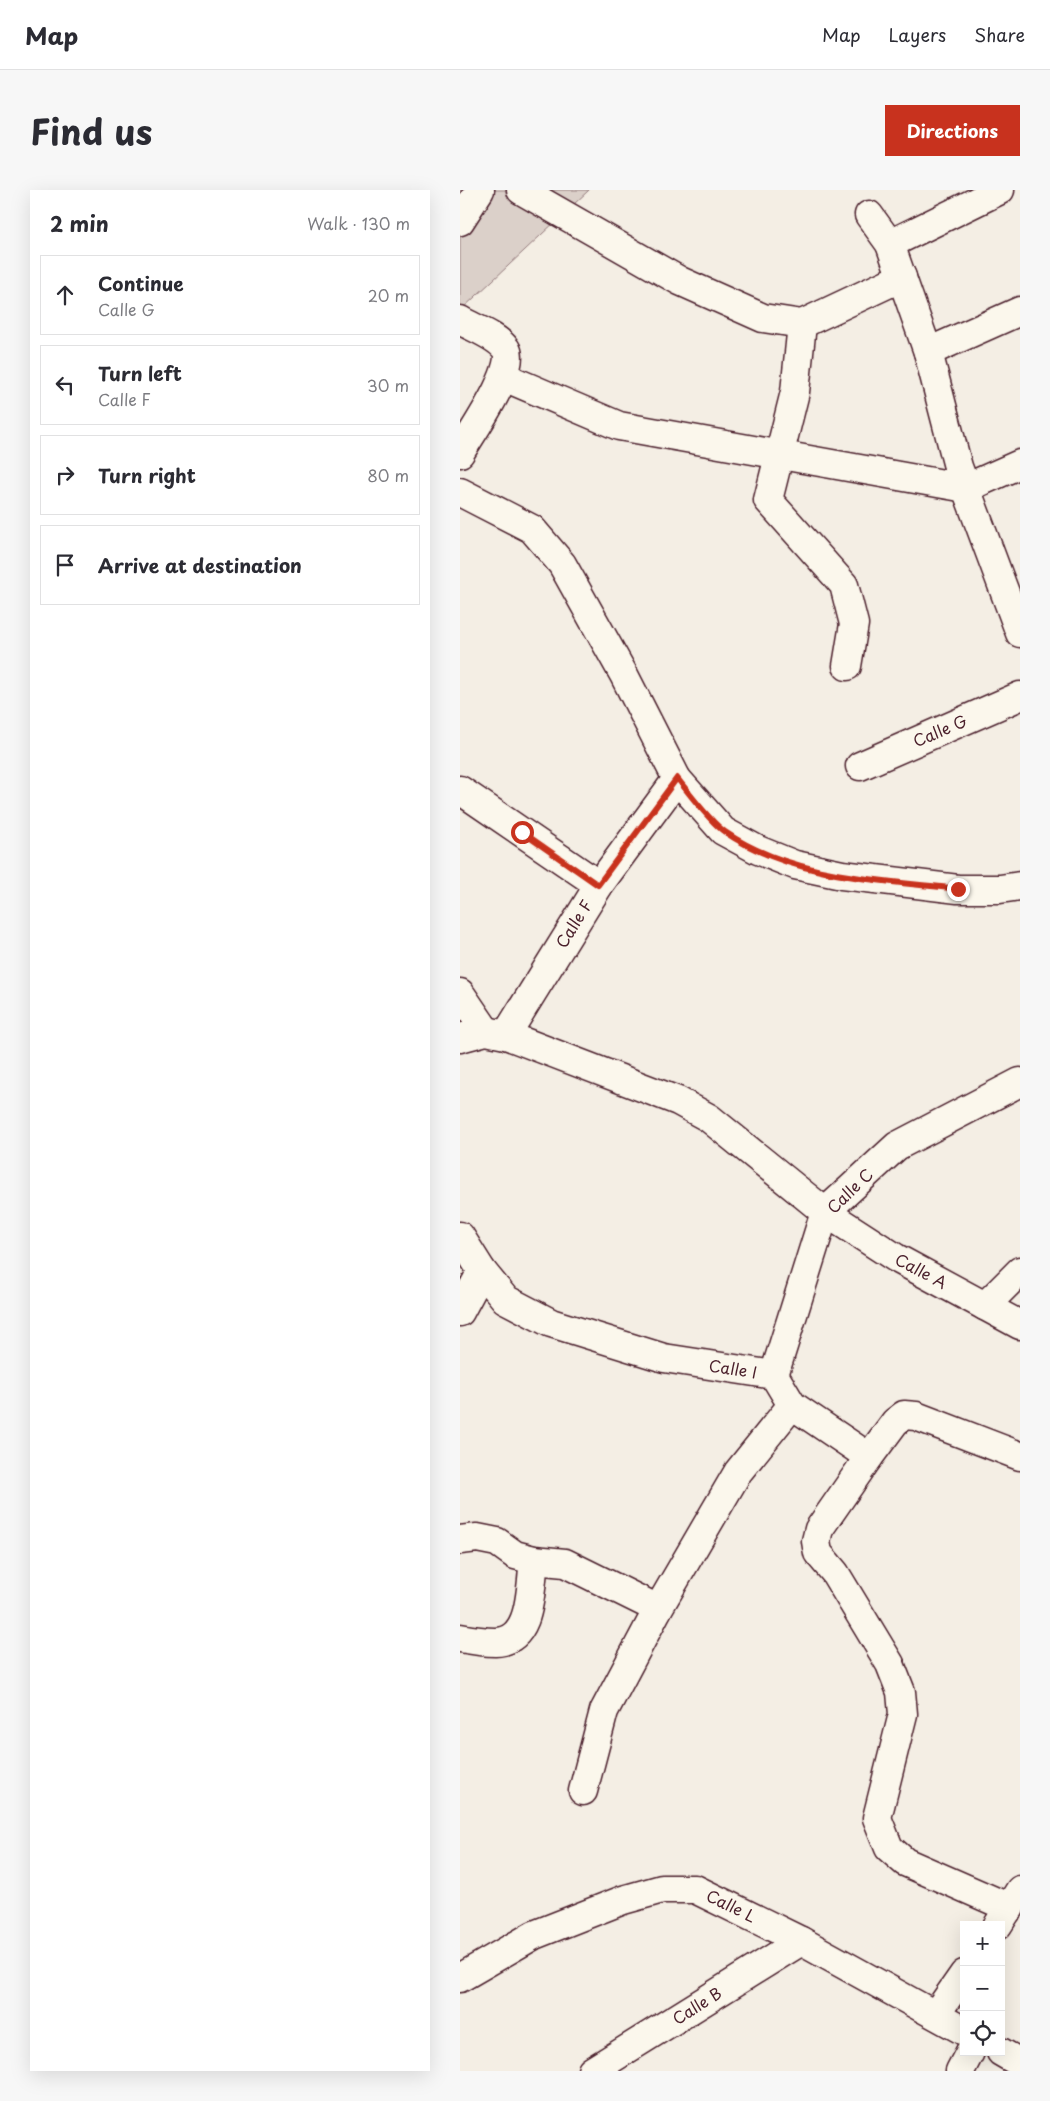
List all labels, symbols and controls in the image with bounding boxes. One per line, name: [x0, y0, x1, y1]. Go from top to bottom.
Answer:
text: Map: [25, 17, 78, 53]
text: Map: [822, 21, 861, 48]
text: Layers: [889, 21, 946, 48]
text: Share: [974, 21, 1025, 48]
text: Find us: [30, 104, 152, 157]
button: Directions: [885, 105, 1020, 156]
text: 2 min: [50, 207, 109, 239]
text: Walk · 130 m: [307, 211, 410, 235]
text: Continue: [98, 269, 184, 297]
icon: ahead: [51, 281, 79, 309]
text: 20 m: [368, 283, 409, 307]
text: Calle G: [98, 297, 155, 321]
text: Turn left: [98, 359, 182, 387]
icon: left: [51, 371, 79, 399]
text: 30 m: [367, 373, 409, 397]
text: Calle F: [98, 387, 151, 411]
icon: right: [51, 461, 79, 489]
text: Turn right: [98, 461, 196, 489]
text: 80 m: [367, 463, 409, 487]
icon: arrive: [51, 551, 79, 579]
text: Arrive at destination: [98, 551, 302, 579]
street label: Calle G: [909, 708, 970, 752]
route start: [511, 821, 534, 844]
route end: [947, 878, 970, 901]
street label: Calle F: [549, 895, 597, 952]
street label: Calle C: [821, 1162, 878, 1218]
street label: Calle A: [891, 1246, 952, 1294]
street label: Calle I: [707, 1352, 759, 1384]
street label: Calle L: [702, 1883, 760, 1927]
map controls: [960, 1921, 1005, 2056]
button: +: [960, 1921, 1005, 1966]
button: −: [960, 1966, 1005, 2011]
street label: Calle B: [667, 1981, 726, 2030]
button: locate: [960, 2011, 1005, 2056]

